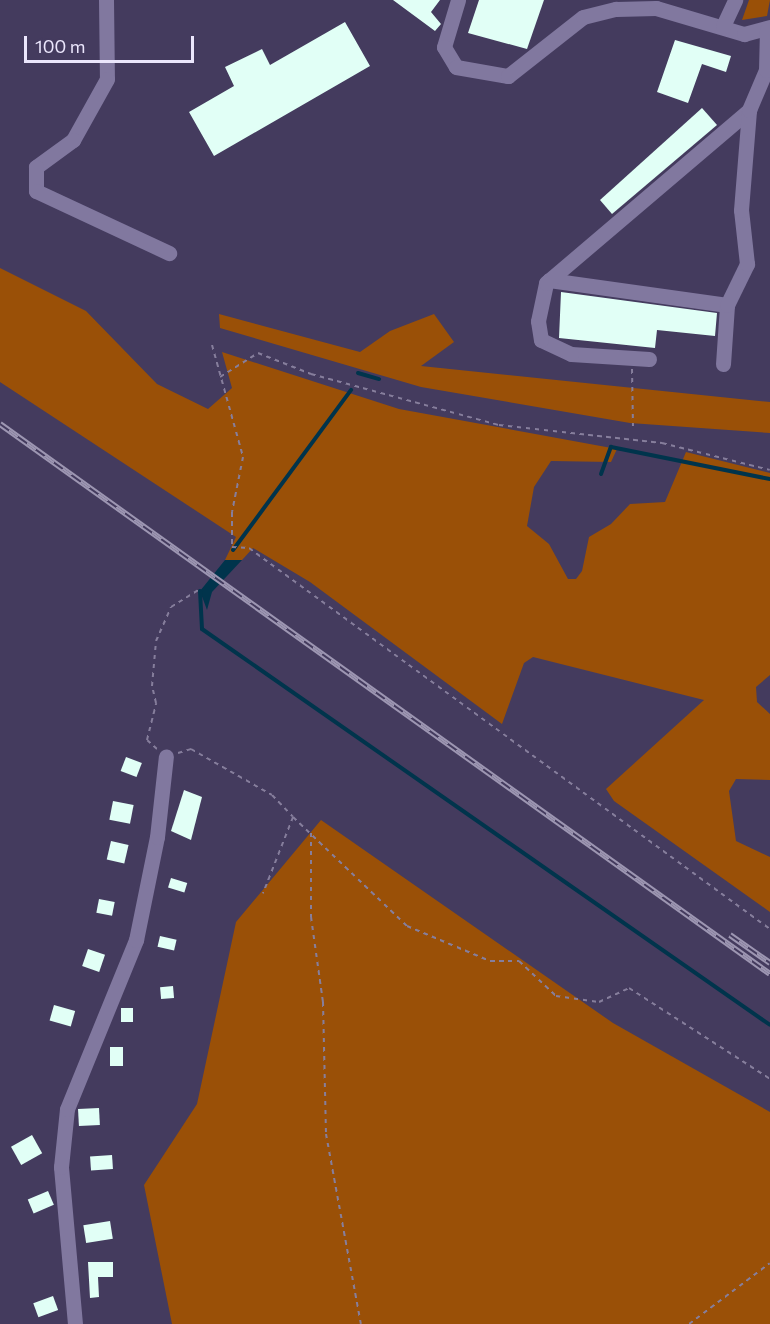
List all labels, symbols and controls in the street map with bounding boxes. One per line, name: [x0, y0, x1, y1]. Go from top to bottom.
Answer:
scale bar: [27, 24, 196, 62]
text: 100 m: [35, 35, 85, 57]

